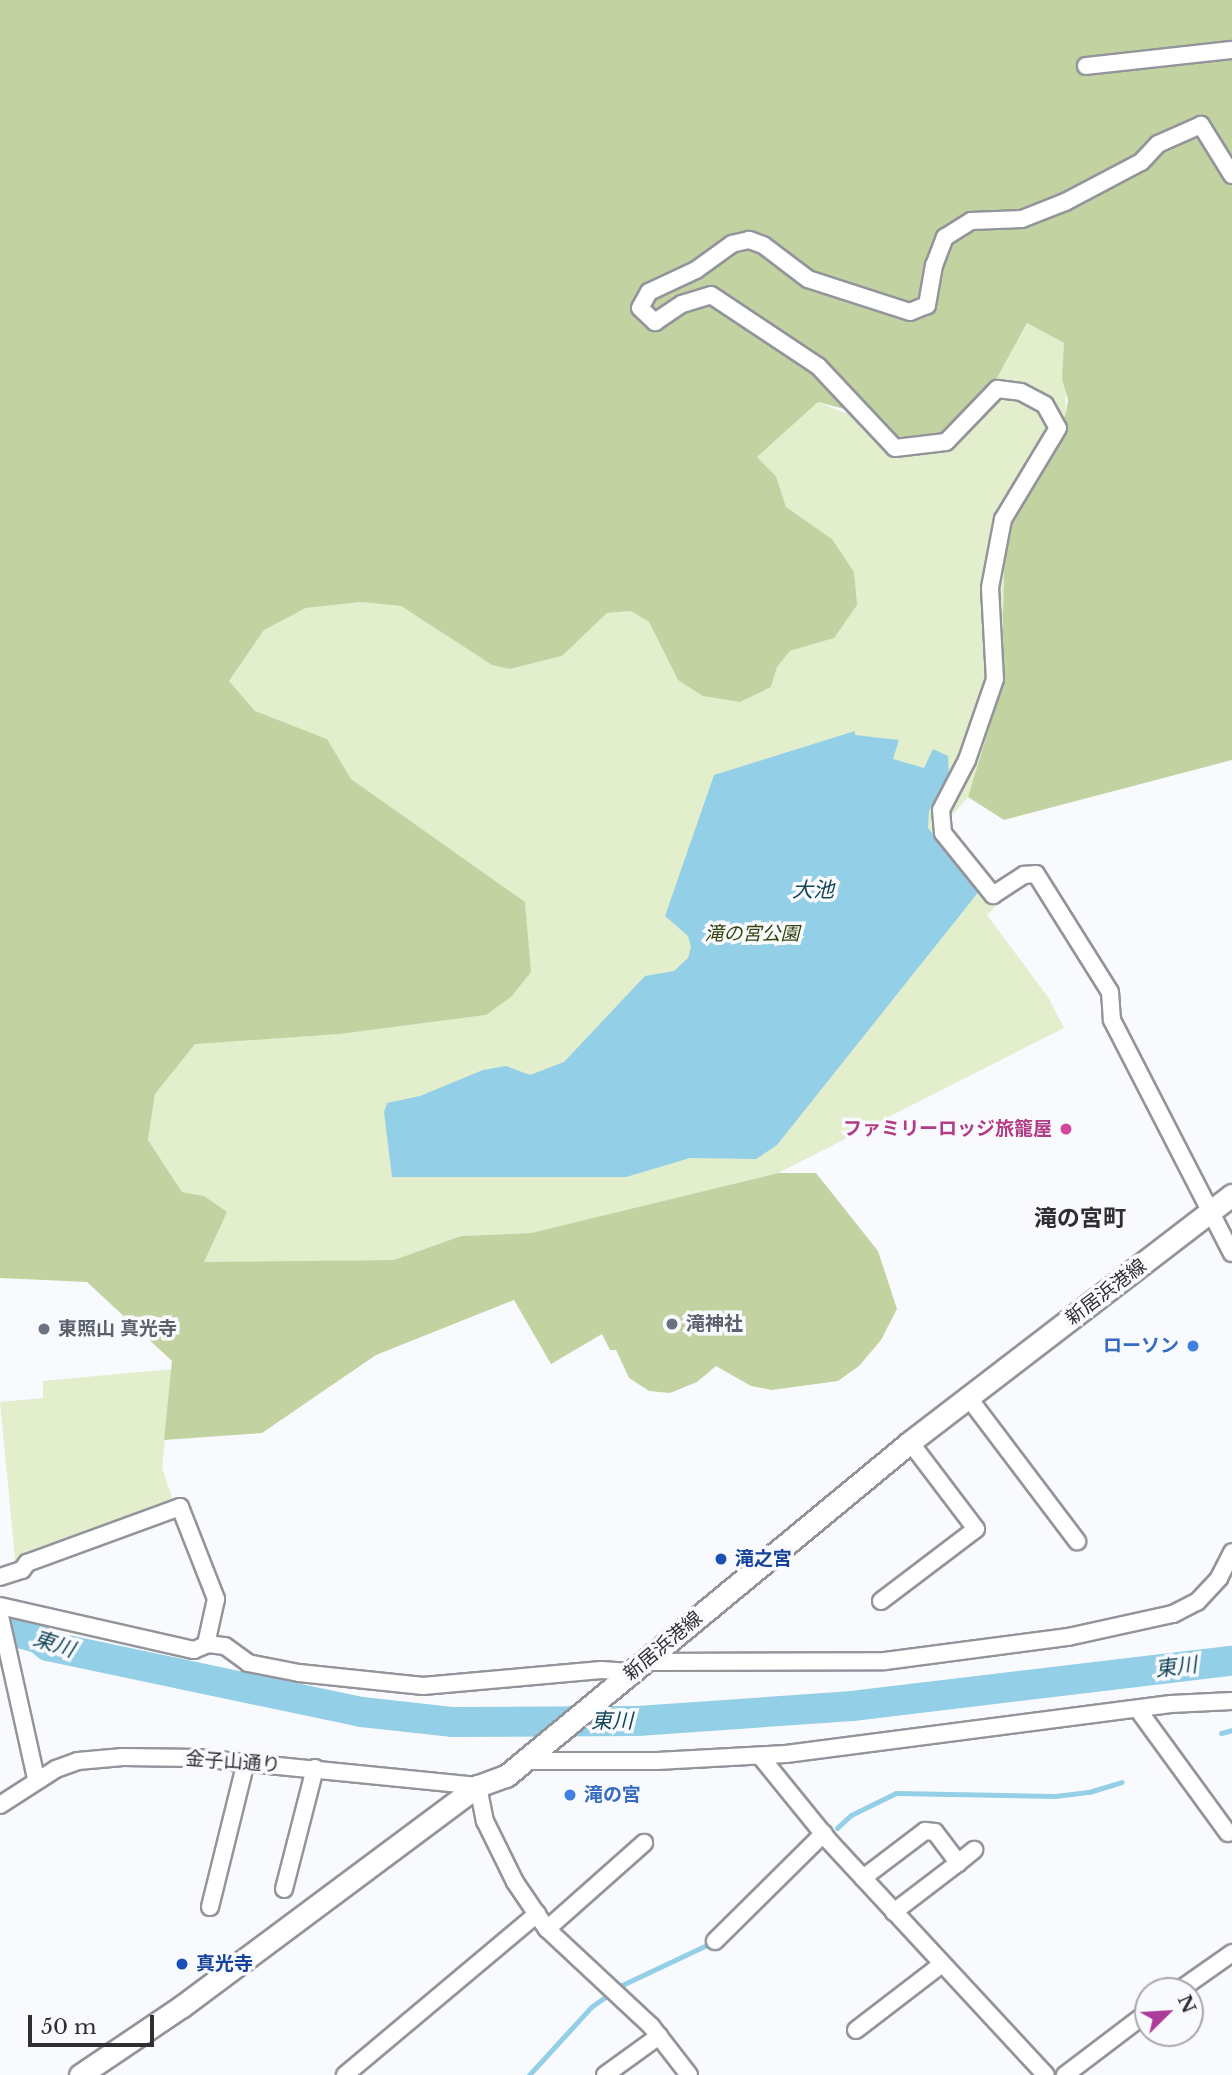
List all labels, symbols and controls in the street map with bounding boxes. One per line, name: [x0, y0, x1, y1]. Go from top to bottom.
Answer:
water label: 大池: [792, 877, 834, 903]
park label: 滝の宮公園: [705, 923, 799, 945]
place label: ファミリーロッジ旅籠屋: [843, 1118, 1052, 1140]
marker: ファミリーロッジ旅籠屋: [1058, 1121, 1074, 1137]
district label: 滝の宮町: [1034, 1204, 1126, 1232]
street label: 新居浜港線: [1061, 1254, 1151, 1330]
place label: 滝神社: [686, 1313, 743, 1335]
marker: 滝神社: [664, 1316, 680, 1332]
place label: 東照山 真光寺: [58, 1318, 177, 1340]
marker: 東照山 真光寺: [36, 1321, 52, 1337]
place label: ローソン: [1103, 1335, 1179, 1357]
marker: ローソン: [1185, 1338, 1201, 1354]
place label: 滝之宮: [735, 1548, 792, 1570]
marker: 滝之宮: [713, 1551, 729, 1567]
street label: 新居浜港線: [619, 1607, 707, 1685]
water label: 東川: [30, 1626, 78, 1662]
water label: 東川: [1154, 1652, 1198, 1682]
water label: 東川: [591, 1708, 633, 1734]
street label: 金子山通り: [185, 1747, 281, 1777]
place label: 滝の宮: [584, 1784, 641, 1806]
marker: 滝の宮: [562, 1787, 578, 1803]
place label: 真光寺: [196, 1953, 253, 1975]
marker: 真光寺: [174, 1956, 190, 1972]
north arrow: [1134, 1977, 1204, 2047]
text: N: [1173, 1991, 1201, 2017]
scale bar: [32, 2002, 158, 2046]
text: 50 m: [41, 2014, 96, 2040]

